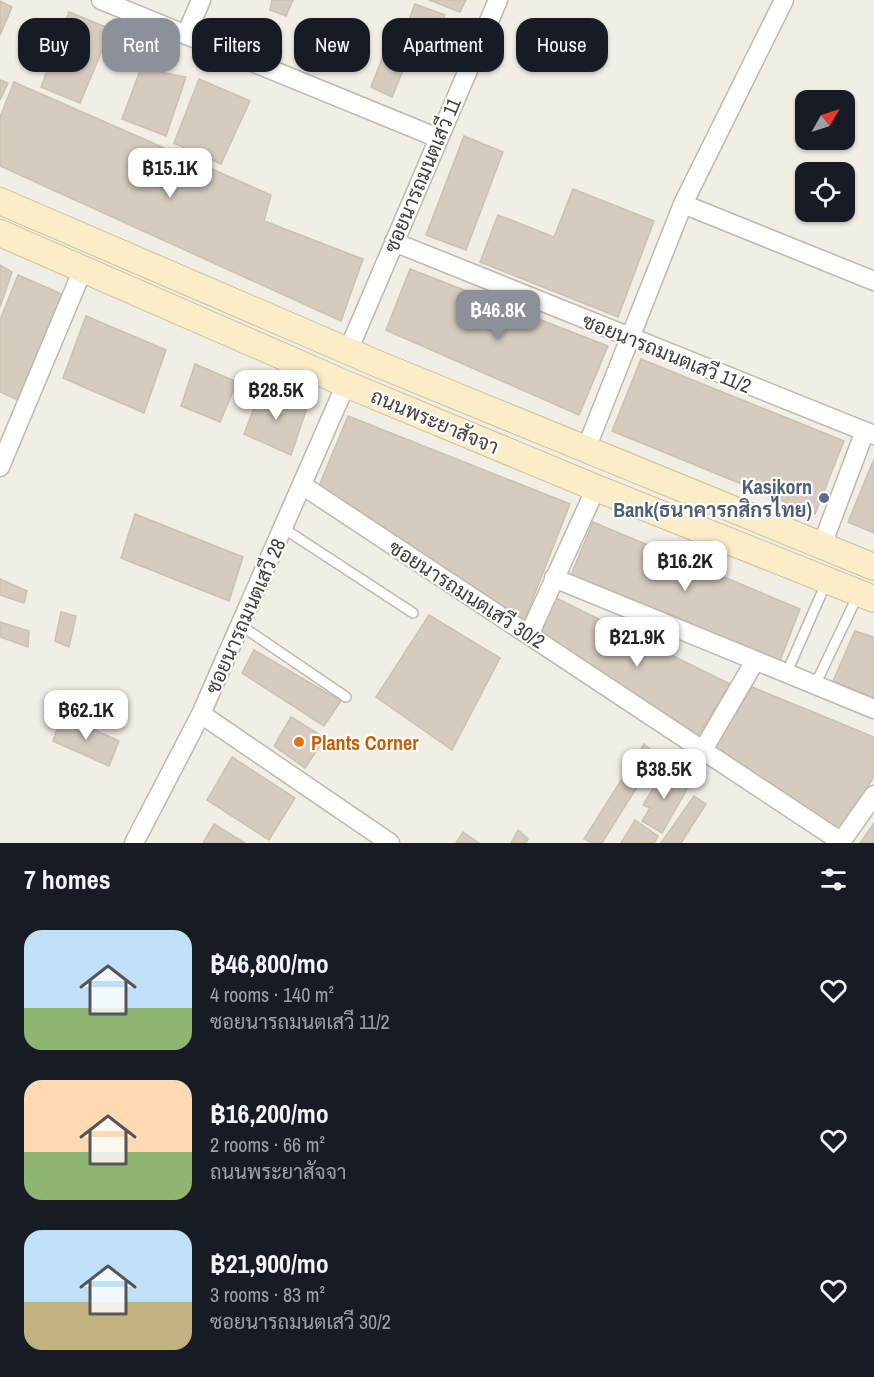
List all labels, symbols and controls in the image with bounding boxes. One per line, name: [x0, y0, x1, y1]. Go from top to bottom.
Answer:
chip: Buy: [18, 18, 90, 72]
chip: Rent: [102, 18, 180, 72]
chip: Filters: [192, 18, 282, 72]
chip: New: [294, 18, 370, 72]
chip: Apartment: [382, 18, 504, 72]
chip: House: [516, 18, 608, 72]
north arrow: [795, 90, 855, 150]
map controls: [795, 90, 855, 222]
street label: ซอยนารถมนตเสวี 11: [377, 93, 467, 257]
pin: ฿15.1K: [121, 148, 219, 199]
text: ฿15.1K: [142, 154, 198, 181]
button: locate: [795, 162, 855, 222]
pin: ฿46.8K: [449, 290, 547, 341]
text: ฿46.8K: [470, 296, 526, 323]
street label: ซอยนารถมนตเสวี 11/2: [579, 307, 755, 399]
pin: ฿28.5K: [227, 370, 325, 421]
text: ฿28.5K: [248, 376, 304, 403]
street label: ถนนพระยาสัจจา: [367, 382, 503, 460]
place label: Kasikorn Bank(ธนาคารกสิกรไทย): [613, 473, 812, 523]
marker: Kasikorn Bank(ธนาคารกสิกรไทย): [817, 491, 831, 505]
street label: ซอยนารถมนตเสวี 30/2: [384, 533, 550, 655]
street label: ซอยนารถมนตเสวี 28: [199, 534, 291, 698]
pin: ฿16.2K: [636, 541, 734, 592]
text: ฿16.2K: [657, 547, 713, 574]
pin: ฿21.9K: [588, 617, 686, 668]
text: ฿21.9K: [609, 623, 665, 650]
pin: ฿62.1K: [37, 690, 135, 741]
text: ฿62.1K: [58, 696, 114, 723]
place label: Plants Corner: [311, 729, 419, 756]
marker: Plants Corner: [292, 735, 306, 749]
pin: ฿38.5K: [615, 749, 713, 800]
text: ฿38.5K: [636, 755, 692, 782]
text: 7 homes: [24, 862, 111, 897]
icon: filters: [817, 863, 850, 896]
text: ฿46,800/mo: [210, 946, 329, 981]
icon: home: [72, 954, 144, 1026]
icon: heart: [817, 974, 850, 1007]
text: 4 rooms · 140 m²: [210, 981, 334, 1008]
text: ซอยนารถมนตเสวี 11/2: [210, 1008, 390, 1035]
text: ฿16,200/mo: [210, 1096, 329, 1131]
icon: home: [72, 1104, 144, 1176]
icon: heart: [817, 1124, 850, 1157]
text: 2 rooms · 66 m²: [210, 1131, 325, 1158]
text: ถนนพระยาสัจจา: [210, 1158, 347, 1185]
text: ฿21,900/mo: [210, 1246, 329, 1281]
icon: home: [72, 1254, 144, 1326]
icon: heart: [817, 1274, 850, 1307]
text: 3 rooms · 83 m²: [210, 1281, 325, 1308]
text: ซอยนารถมนตเสวี 30/2: [210, 1308, 391, 1335]

